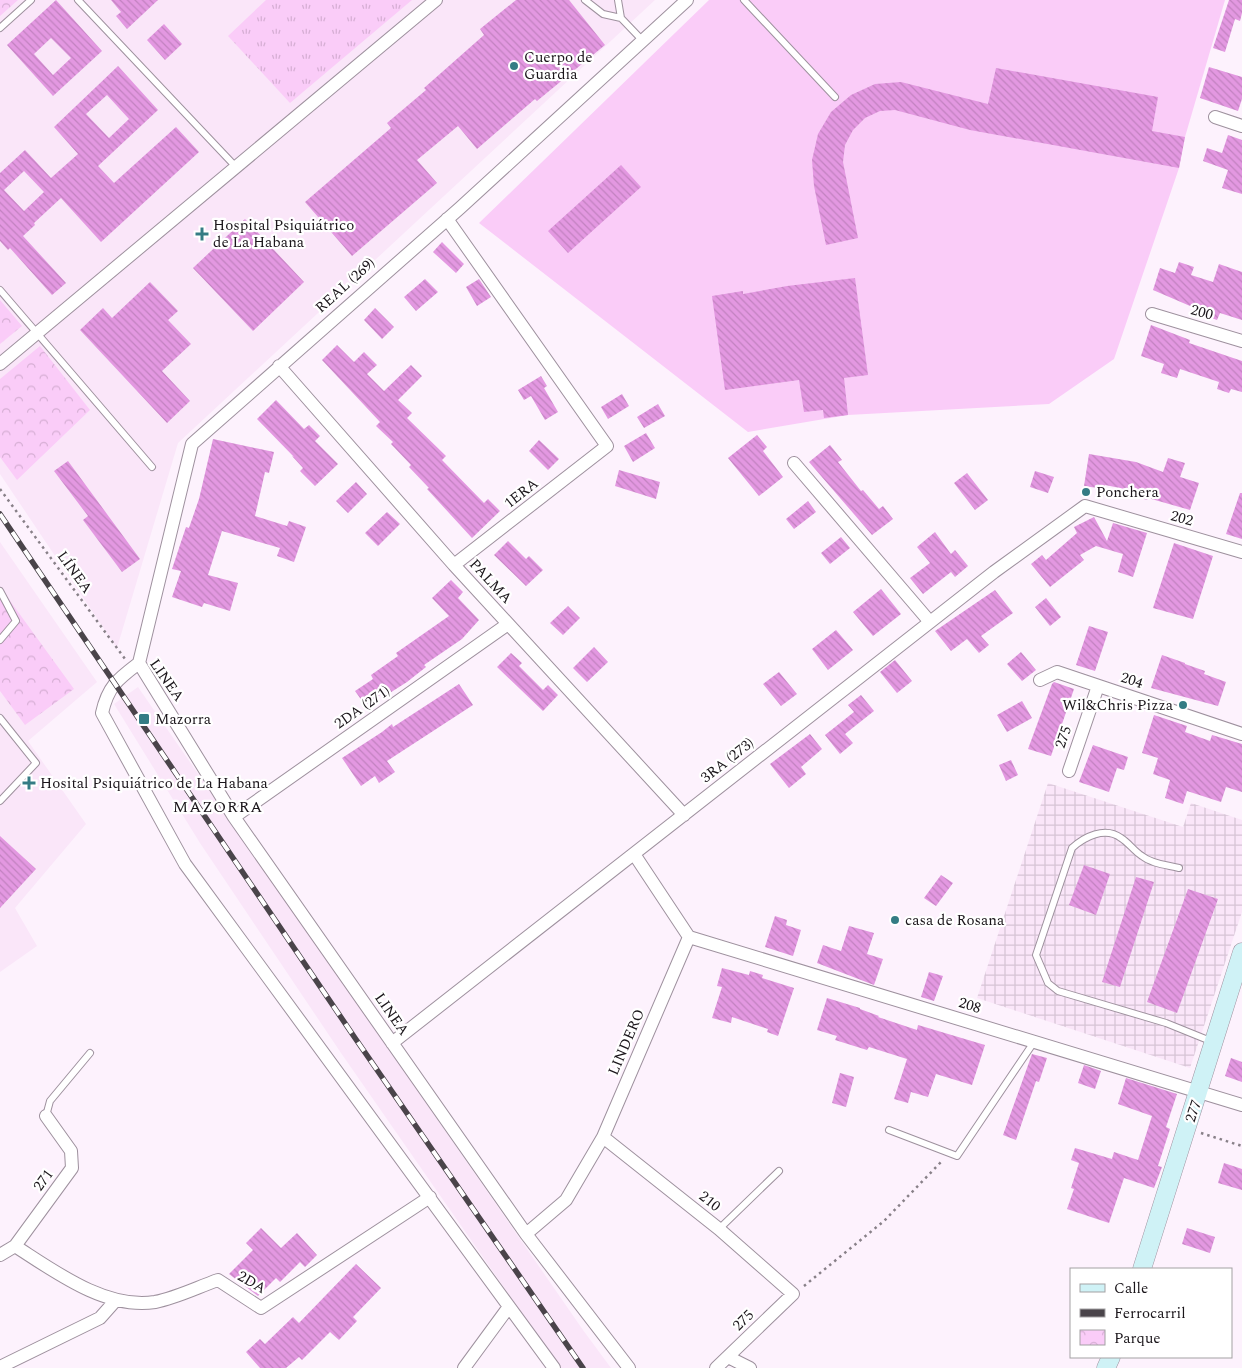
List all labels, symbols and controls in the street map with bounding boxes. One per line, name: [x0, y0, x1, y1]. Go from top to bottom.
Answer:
place label: Cuerpo de Guardia: [524, 46, 593, 86]
marker: Cuerpo de Guardia: [508, 60, 520, 72]
place label: Hospital Psiquiátrico de La Habana: [213, 214, 354, 254]
marker: Hospital Psiquiátrico de La Habana: [195, 227, 209, 241]
street label: REAL (269): [310, 252, 381, 319]
street label: 200: [1188, 298, 1216, 327]
street label: 1ERA: [499, 472, 544, 514]
place label: Ponchera: [1096, 481, 1159, 504]
marker: Ponchera: [1080, 486, 1092, 498]
street label: 202: [1168, 504, 1196, 533]
street label: LÍNEA: [51, 546, 98, 598]
street label: PALMA: [464, 553, 518, 609]
street label: LINEA: [143, 654, 190, 707]
street label: 204: [1118, 666, 1147, 695]
street label: 2DA (271): [330, 680, 395, 735]
place label: Wil&Chris Pizza: [1062, 694, 1174, 717]
marker: Wil&Chris Pizza: [1177, 699, 1189, 711]
place label: Mazorra: [155, 708, 212, 731]
marker: Mazorra: [137, 712, 151, 726]
street label: 275: [1049, 723, 1078, 752]
street label: 3RA (273): [696, 732, 759, 789]
place label: Hosital Psiquiátrico de La Habana: [40, 772, 268, 795]
marker: Hosital Psiquiátrico de La Habana: [22, 776, 36, 790]
district label: MAZORRA: [173, 795, 263, 819]
place label: casa de Rosana: [905, 909, 1005, 932]
marker: casa de Rosana: [889, 914, 901, 926]
street label: LINEA: [368, 988, 415, 1041]
street label: 208: [956, 991, 984, 1020]
street label: LINDERO: [602, 1005, 651, 1079]
street label: 277: [1179, 1097, 1208, 1125]
street label: 271: [27, 1164, 59, 1196]
street label: 210: [694, 1185, 726, 1217]
street label: 2DA: [233, 1265, 270, 1300]
legend: [1070, 1268, 1232, 1358]
text: Calle: [1114, 1277, 1148, 1300]
text: Ferrocarril: [1114, 1302, 1186, 1325]
street label: 275: [727, 1304, 759, 1336]
text: Parque: [1114, 1327, 1161, 1350]

